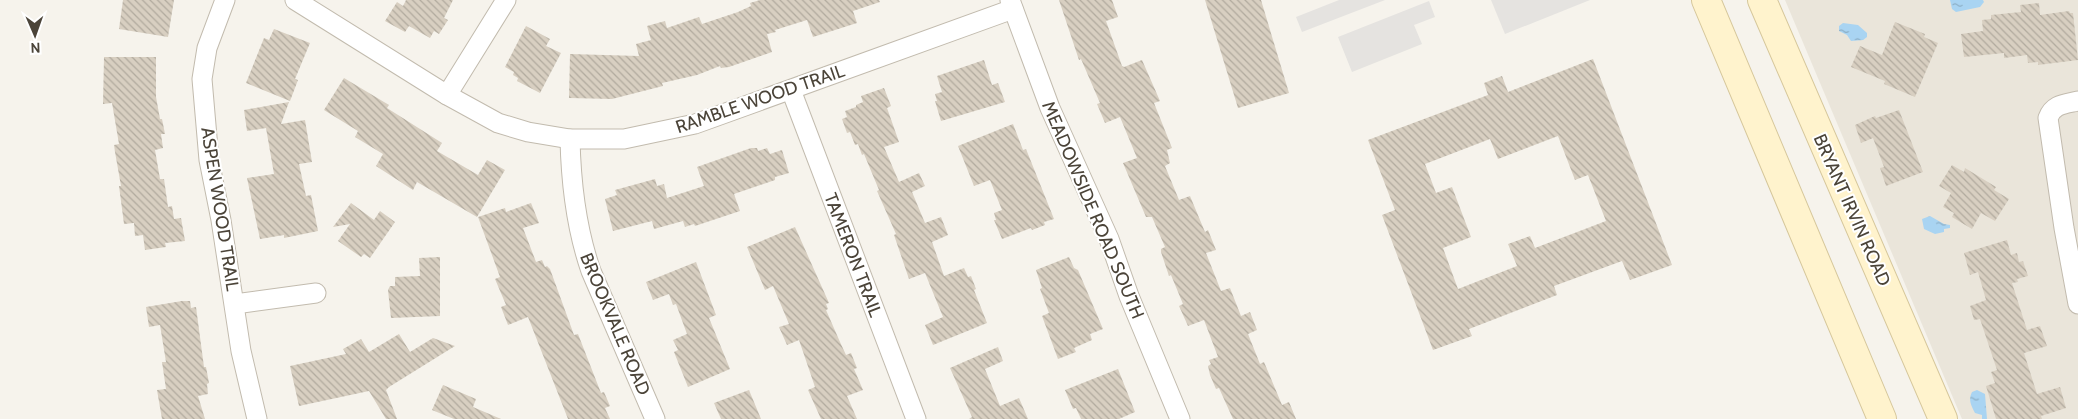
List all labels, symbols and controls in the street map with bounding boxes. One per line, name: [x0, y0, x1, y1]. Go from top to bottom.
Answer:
north arrow: [10, 10, 60, 60]
text: N: [30, 39, 41, 57]
street label: RAMBLE WOOD TRAIL: [673, 60, 847, 138]
street label: MEADOWSIDE ROAD SOUTH: [1037, 98, 1149, 322]
street label: ASPEN WOOD TRAIL: [196, 126, 244, 292]
street label: BRYANT IRVIN ROAD: [1809, 131, 1895, 289]
street label: TAMERON TRAIL: [819, 190, 887, 320]
street label: BROOKVALE ROAD: [575, 250, 655, 398]

